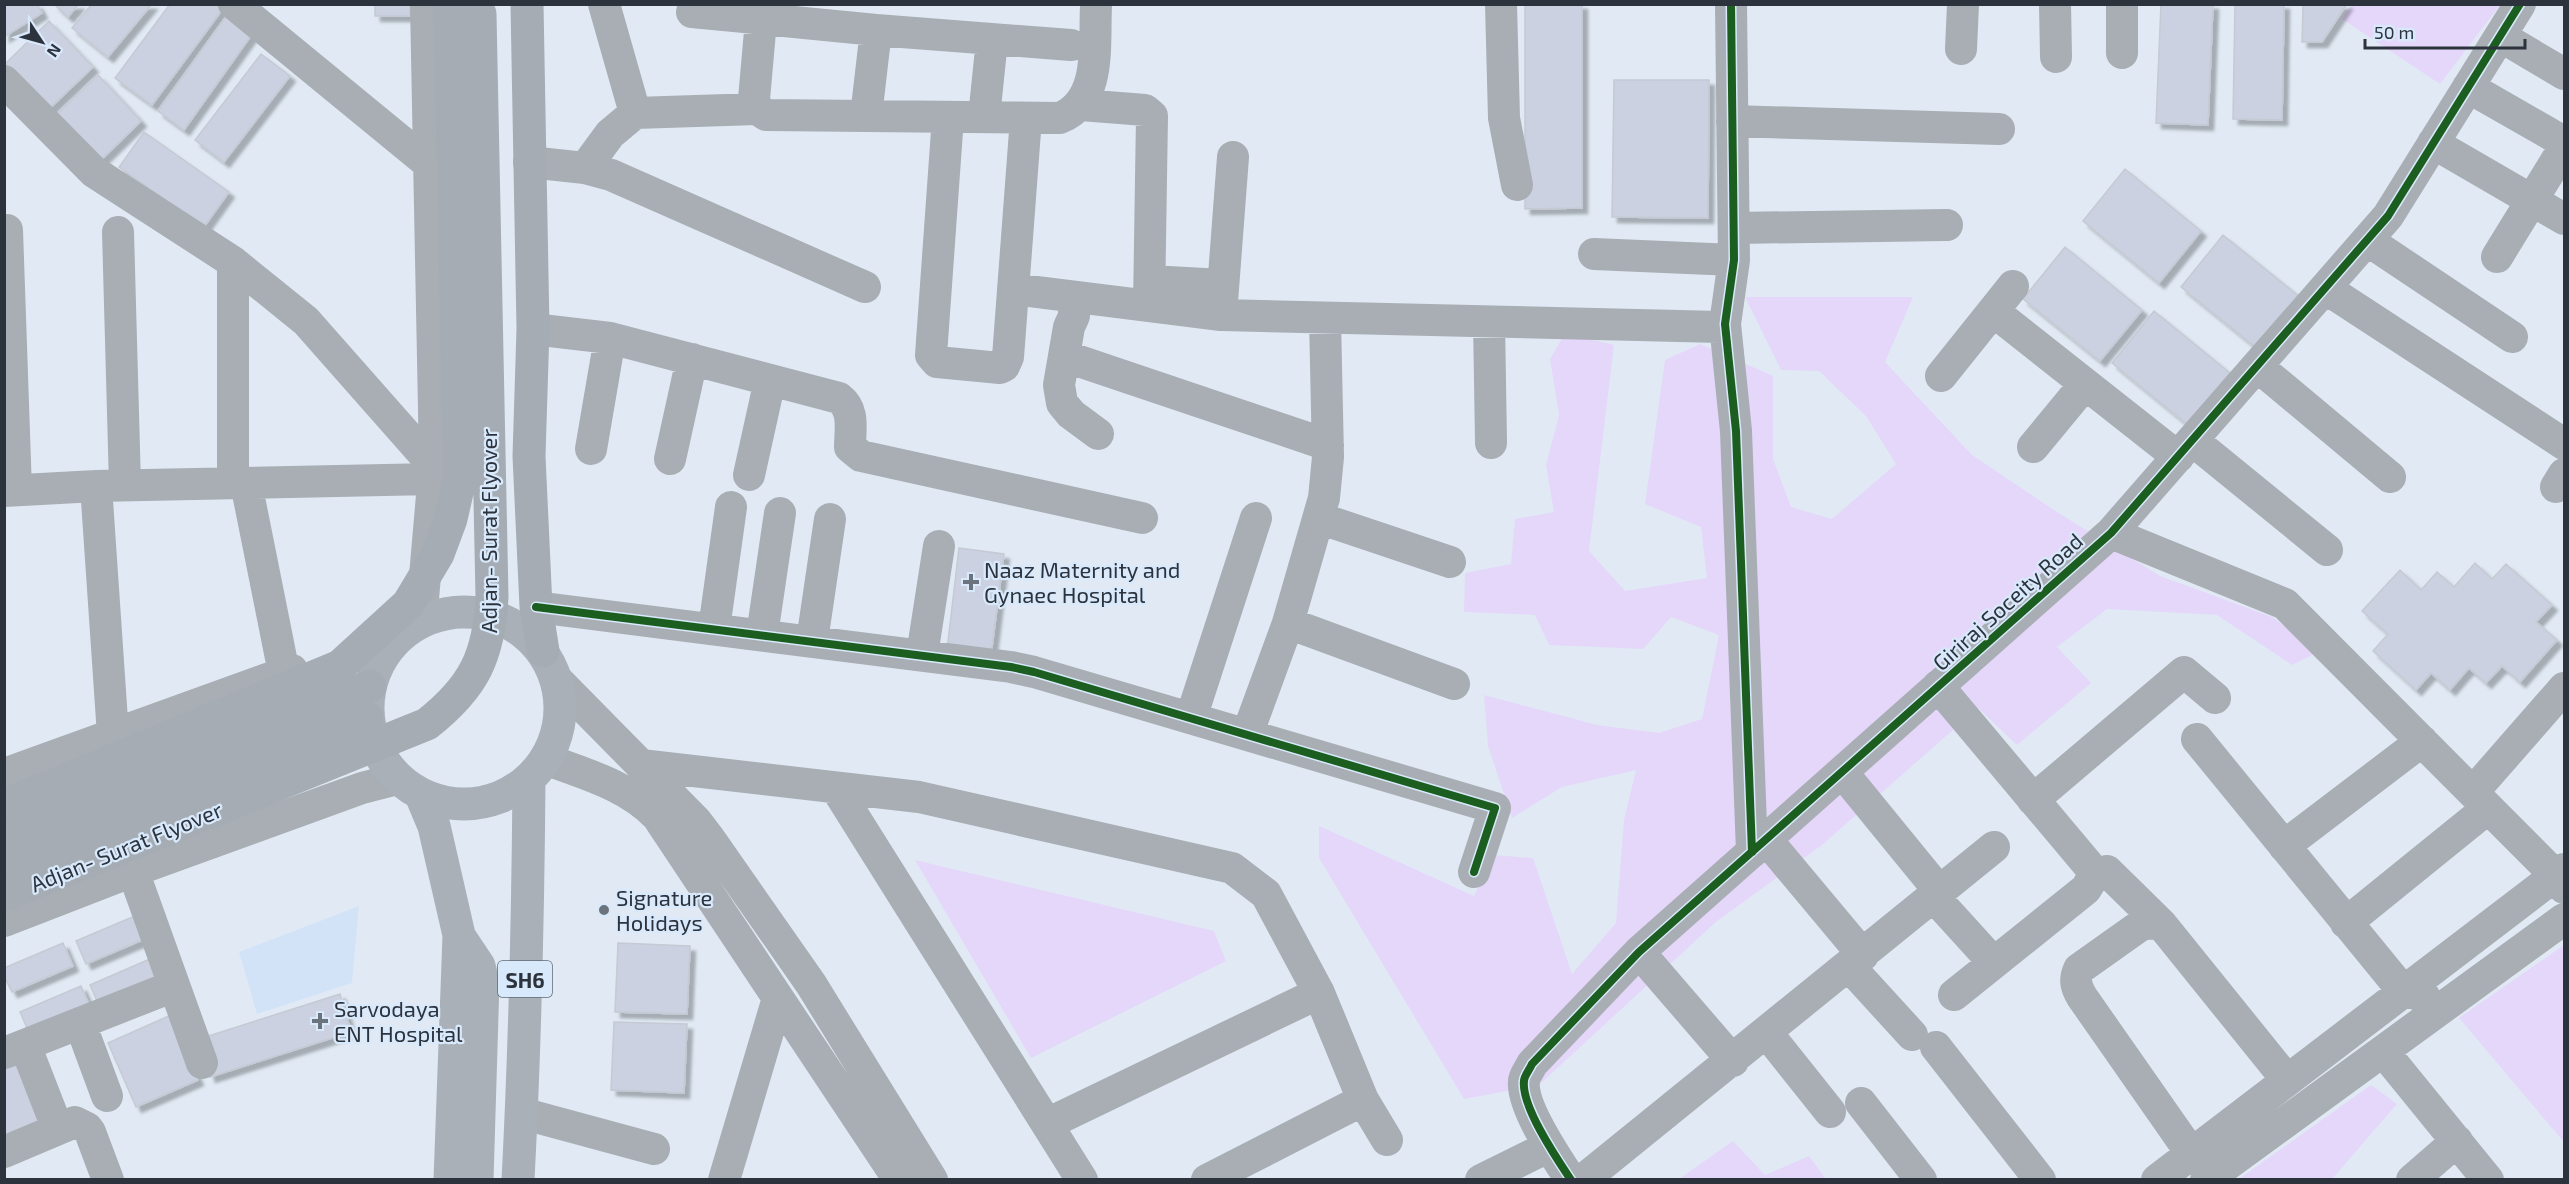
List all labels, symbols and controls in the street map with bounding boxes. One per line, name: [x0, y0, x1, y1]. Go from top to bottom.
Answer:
north arrow: [12, 12, 72, 72]
scale bar: [2365, 12, 2526, 50]
text: 50 m: [2374, 21, 2414, 43]
text: N: [43, 41, 66, 61]
street label: Adjan- Surat Flyover: [475, 429, 502, 633]
street label: Giriraj Soceity Road: [1927, 527, 2088, 676]
place label: Naaz Maternity and Gynaec Hospital: [984, 556, 1180, 607]
marker: Naaz Maternity and Gynaec Hospital: [962, 573, 980, 591]
street label: Adjan- Surat Flyover: [26, 796, 226, 897]
place label: Signature Holidays: [616, 884, 712, 935]
marker: Signature Holidays: [597, 903, 611, 917]
road number: SH6: [498, 961, 552, 997]
place label: Sarvodaya ENT Hospital: [334, 995, 463, 1046]
marker: Sarvodaya ENT Hospital: [311, 1012, 329, 1030]

